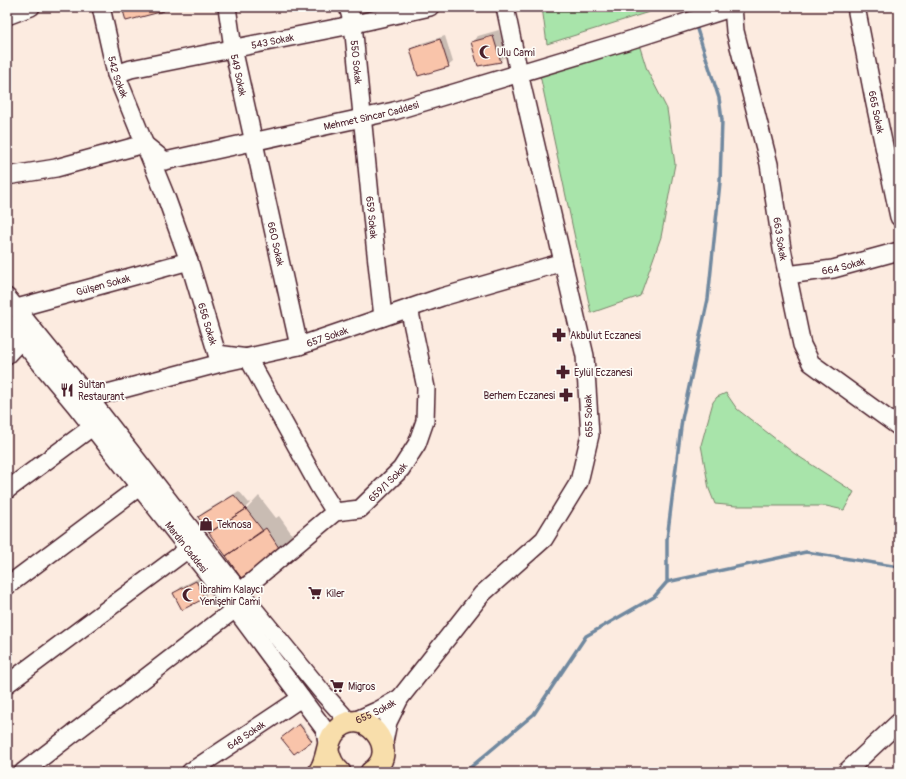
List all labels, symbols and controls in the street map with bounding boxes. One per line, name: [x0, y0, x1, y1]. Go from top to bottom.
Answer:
street label: 543 Sokak: [250, 31, 296, 52]
street label: 550 Sokak: [348, 40, 364, 86]
mosque icon: Ulu Cami: [478, 44, 494, 60]
place label: Ulu Cami: [497, 47, 535, 59]
street label: 549 Sokak: [228, 53, 249, 98]
street label: 542 Sokak: [105, 55, 130, 101]
street label: 665 Sokak: [866, 90, 886, 135]
street label: Mehmet Sincar Caddesi: [323, 99, 421, 133]
street label: 659 Sokak: [363, 196, 379, 240]
street label: 663 Sokak: [770, 216, 789, 262]
street label: 660 Sokak: [265, 221, 286, 268]
street label: 664 Sokak: [821, 255, 867, 277]
street label: Gülşen Sokak: [75, 272, 132, 299]
street label: 656 Sokak: [195, 302, 219, 347]
street label: 657 Sokak: [305, 324, 350, 350]
pharmacy icon: Akbulut Eczanesi: [551, 327, 567, 343]
place label: Akbulut Eczanesi: [570, 330, 641, 342]
pharmacy icon: Eylül Eczanesi: [555, 364, 571, 380]
place label: Eylül Eczanesi: [574, 367, 632, 379]
place label: Sultan Restaurant: [78, 379, 125, 403]
restaurant icon: Sultan Restaurant: [59, 382, 75, 398]
pharmacy icon: Berhem Eczanesi: [558, 387, 574, 403]
place label: Berhem Eczanesi: [484, 390, 555, 402]
street label: 655 Sokak: [582, 393, 596, 438]
street label: 659/1 Sokak: [366, 460, 411, 505]
shop icon: Teknosa: [198, 516, 214, 532]
place label: Teknosa: [217, 519, 252, 531]
street label: Mardin Caddesi: [162, 520, 210, 576]
place label: İbrahim Kalaycı Yenişehir Cami: [199, 583, 263, 608]
supermarket icon: Kiler: [307, 585, 323, 601]
mosque icon: İbrahim Kalaycı Yenişehir Cami: [181, 587, 197, 603]
place label: Kiler: [326, 588, 345, 600]
supermarket icon: Migros: [329, 678, 345, 694]
place label: Migros: [348, 681, 376, 693]
street label: 655 Sokak: [354, 696, 399, 727]
street label: 648 Sokak: [225, 718, 268, 753]

